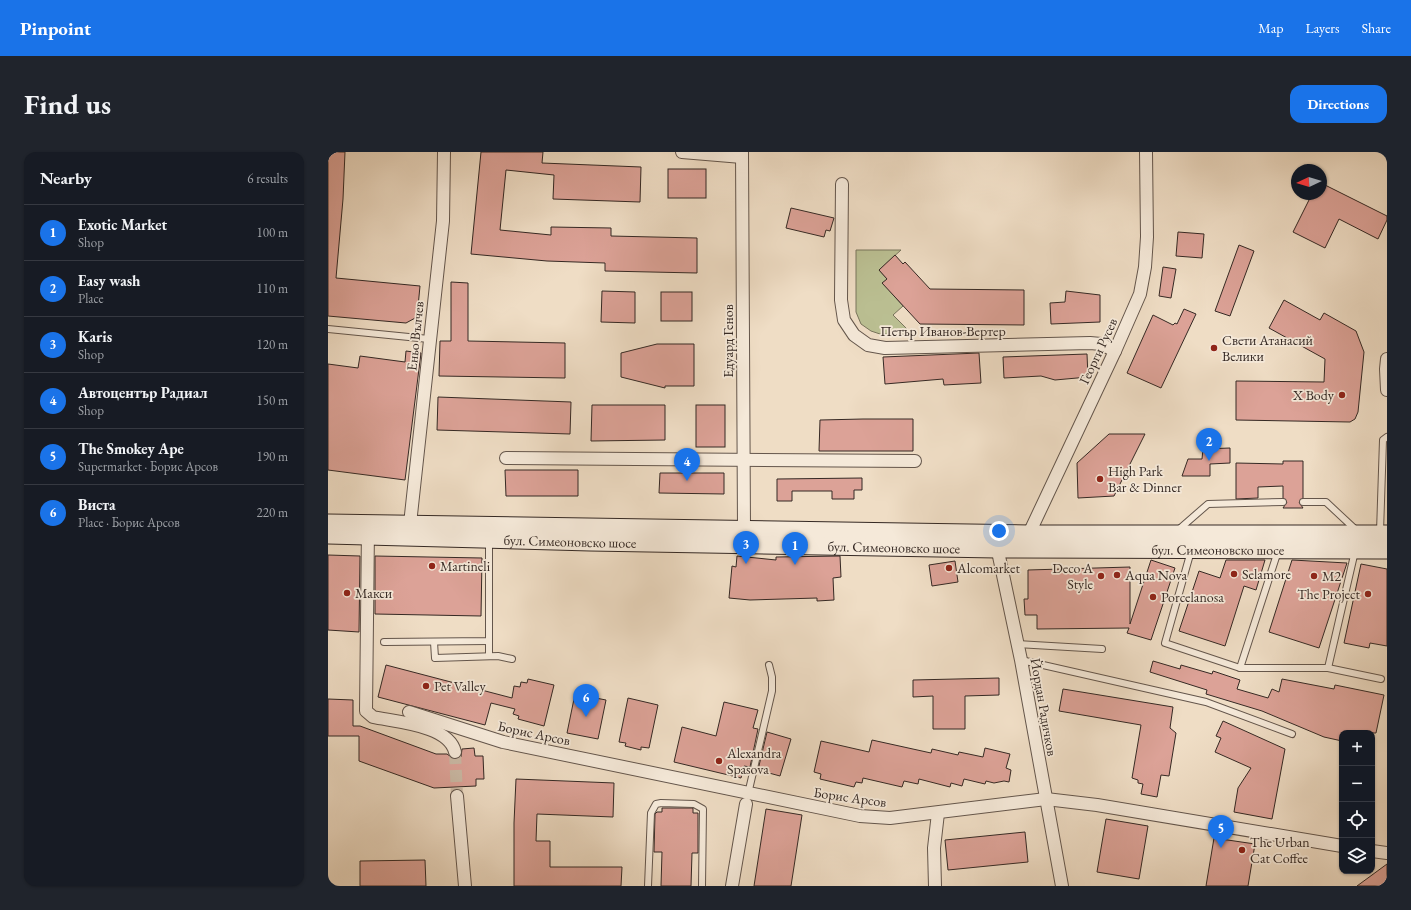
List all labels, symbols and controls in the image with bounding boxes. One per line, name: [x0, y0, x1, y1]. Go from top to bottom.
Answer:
text: Pinpoint: [20, 16, 91, 41]
text: Map: [1258, 19, 1283, 37]
text: Layers: [1305, 19, 1340, 37]
text: Share: [1362, 19, 1391, 37]
button: Directions: [1290, 85, 1387, 123]
text: Find us: [24, 86, 111, 122]
north arrow: [1291, 164, 1327, 200]
text: Nearby: [40, 167, 92, 189]
text: 6 results: [247, 170, 288, 187]
text: Exotic Market: [78, 215, 167, 234]
text: 1: [50, 224, 56, 241]
text: 100 m: [257, 224, 288, 241]
text: Shop: [78, 234, 104, 251]
text: Easy wash: [78, 271, 141, 290]
text: 2: [50, 280, 56, 297]
text: 110 m: [257, 280, 288, 297]
text: Place: [78, 290, 104, 307]
street label: Еньо Вълчев: [402, 300, 428, 372]
street label: Едуард Генов: [719, 304, 737, 378]
street label: Георги Русев: [1075, 315, 1121, 387]
street label: Петър Иванов-Вертер: [880, 322, 1006, 340]
text: Karis: [78, 327, 112, 346]
place label: Свети Атанасий Велики: [1222, 331, 1314, 365]
text: 3: [50, 336, 56, 353]
text: 120 m: [257, 336, 288, 353]
marker: Свети Атанасий Велики: [1209, 343, 1219, 353]
text: Shop: [78, 346, 104, 363]
text: Автоцентър Радиал: [78, 383, 208, 402]
place label: X Body: [1292, 386, 1335, 404]
marker: X Body: [1337, 390, 1347, 400]
text: 4: [50, 392, 56, 409]
text: 150 m: [257, 392, 288, 409]
text: Shop: [78, 402, 104, 419]
pin: 2: [1196, 428, 1222, 461]
text: The Smokey Ape: [78, 439, 184, 458]
text: 5: [50, 448, 56, 465]
text: 190 m: [257, 448, 288, 465]
pin: 4: [674, 448, 700, 481]
text: Supermarket · Борис Арсов: [78, 458, 218, 475]
place label: High Park Bar & Dinner: [1108, 462, 1182, 496]
marker: High Park Bar & Dinner: [1095, 474, 1105, 484]
text: Виста: [78, 495, 116, 514]
text: 6: [50, 504, 56, 521]
text: 220 m: [257, 504, 288, 521]
text: Place · Борис Арсов: [78, 514, 180, 531]
your location: [989, 521, 1009, 541]
street label: бул. Симеоновско шосе: [503, 531, 637, 552]
pin: 3: [733, 531, 759, 564]
pin: 1: [782, 532, 808, 565]
street label: бул. Симеоновско шосе: [827, 537, 961, 557]
street label: бул. Симеоновско шосе: [1152, 540, 1285, 559]
place label: Martineli: [440, 557, 491, 575]
place label: Alcomarket: [956, 559, 1021, 577]
place label: Deco A Style: [1052, 559, 1094, 593]
marker: Martineli: [427, 561, 437, 571]
marker: Alcomarket: [944, 563, 954, 573]
place label: Selamore: [1242, 565, 1291, 583]
place label: Aqua Nova: [1124, 566, 1187, 584]
place label: M2: [1322, 567, 1342, 585]
marker: Selamore: [1229, 569, 1239, 579]
marker: Aqua Nova: [1112, 570, 1122, 580]
marker: Deco A Style: [1096, 571, 1106, 581]
marker: M2: [1309, 571, 1319, 581]
place label: Макси: [355, 584, 393, 602]
place label: The Project: [1297, 585, 1361, 603]
marker: Макси: [342, 588, 352, 598]
place label: Porcelanosa: [1161, 588, 1224, 606]
marker: The Project: [1363, 589, 1373, 599]
marker: Porcelanosa: [1148, 592, 1158, 602]
street label: Йордан Радичков: [1027, 657, 1061, 757]
place label: Pet Valley: [434, 677, 486, 695]
marker: Pet Valley: [421, 681, 431, 691]
pin: 6: [573, 684, 599, 717]
street label: Борис Арсов: [496, 717, 572, 749]
map controls: [1339, 730, 1375, 874]
button: +: [1339, 730, 1375, 766]
place label: Alexandra Spasova: [726, 744, 782, 778]
marker: Alexandra Spasova: [714, 756, 724, 766]
button: −: [1339, 766, 1375, 802]
street label: Борис Арсов: [812, 783, 888, 811]
button: locate: [1339, 802, 1375, 838]
pin: 5: [1208, 815, 1234, 848]
place label: The Urban Cat Coffee: [1250, 833, 1310, 867]
button: layers: [1339, 838, 1375, 874]
marker: The Urban Cat Coffee: [1237, 845, 1247, 855]

